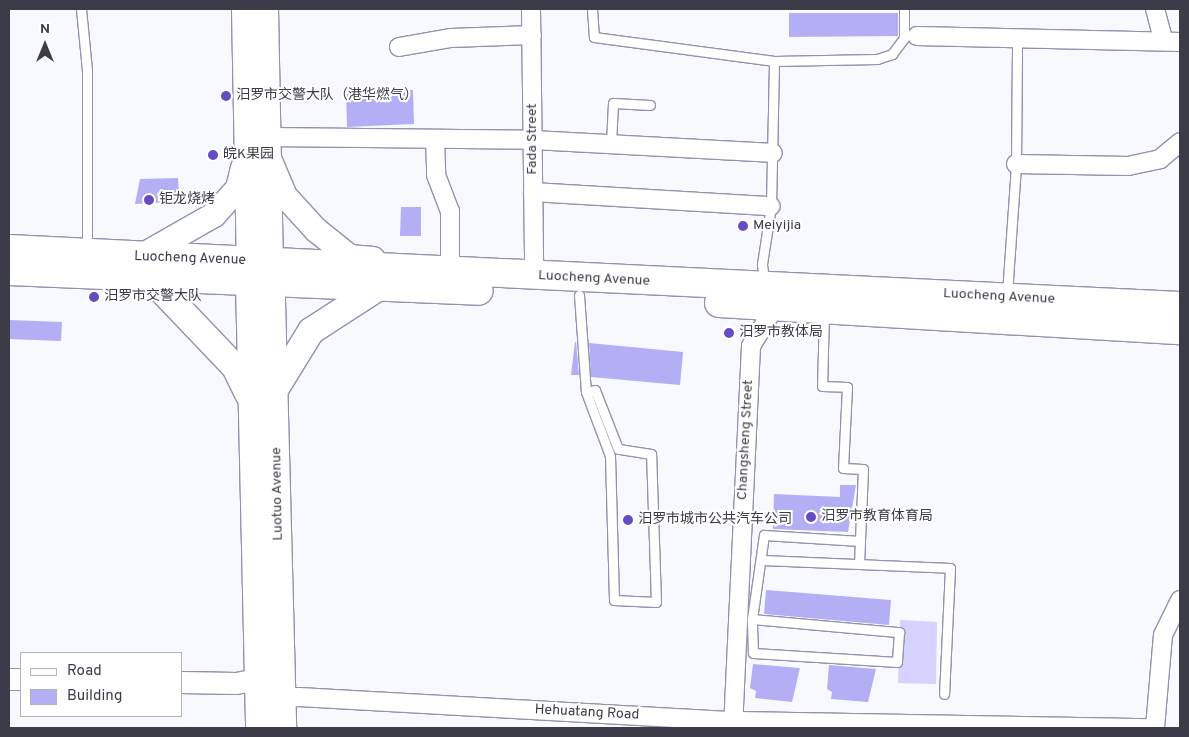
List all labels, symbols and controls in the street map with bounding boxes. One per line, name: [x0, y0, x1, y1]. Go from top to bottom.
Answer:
north arrow: [20, 20, 70, 70]
text: N: [40, 21, 50, 38]
place label: 汨罗市交警大队（港华燃气）: [236, 88, 418, 104]
marker: 汨罗市交警大队（港华燃气）: [220, 90, 232, 102]
street label: Fada Street: [525, 103, 541, 175]
place label: 皖K果园: [223, 147, 274, 163]
marker: 皖K果园: [207, 149, 219, 161]
place label: 钜龙烧烤: [159, 192, 215, 208]
marker: 钜龙烧烤: [143, 194, 155, 206]
place label: Meiyijia: [753, 218, 801, 234]
marker: Meiyijia: [737, 220, 749, 232]
street label: Luocheng Avenue: [133, 249, 247, 269]
street label: Luocheng Avenue: [537, 268, 651, 290]
street label: Luocheng Avenue: [942, 286, 1056, 308]
place label: 汨罗市交警大队: [104, 289, 202, 305]
marker: 汨罗市交警大队: [88, 291, 100, 303]
place label: 汨罗市教体局: [739, 325, 823, 341]
marker: 汨罗市教体局: [723, 327, 735, 339]
street label: Changsheng Street: [734, 379, 758, 501]
street label: Luotuo Avenue: [269, 447, 287, 541]
place label: 汨罗市教育体育局: [821, 509, 933, 525]
marker: 汨罗市教育体育局: [805, 511, 817, 523]
place label: 汨罗市城市公共汽车公司: [638, 512, 792, 528]
marker: 汨罗市城市公共汽车公司: [622, 514, 634, 526]
legend: [20, 652, 182, 717]
text: Road: [67, 662, 102, 681]
text: Building: [67, 687, 122, 706]
street label: Hehuatang Road: [534, 702, 640, 724]

